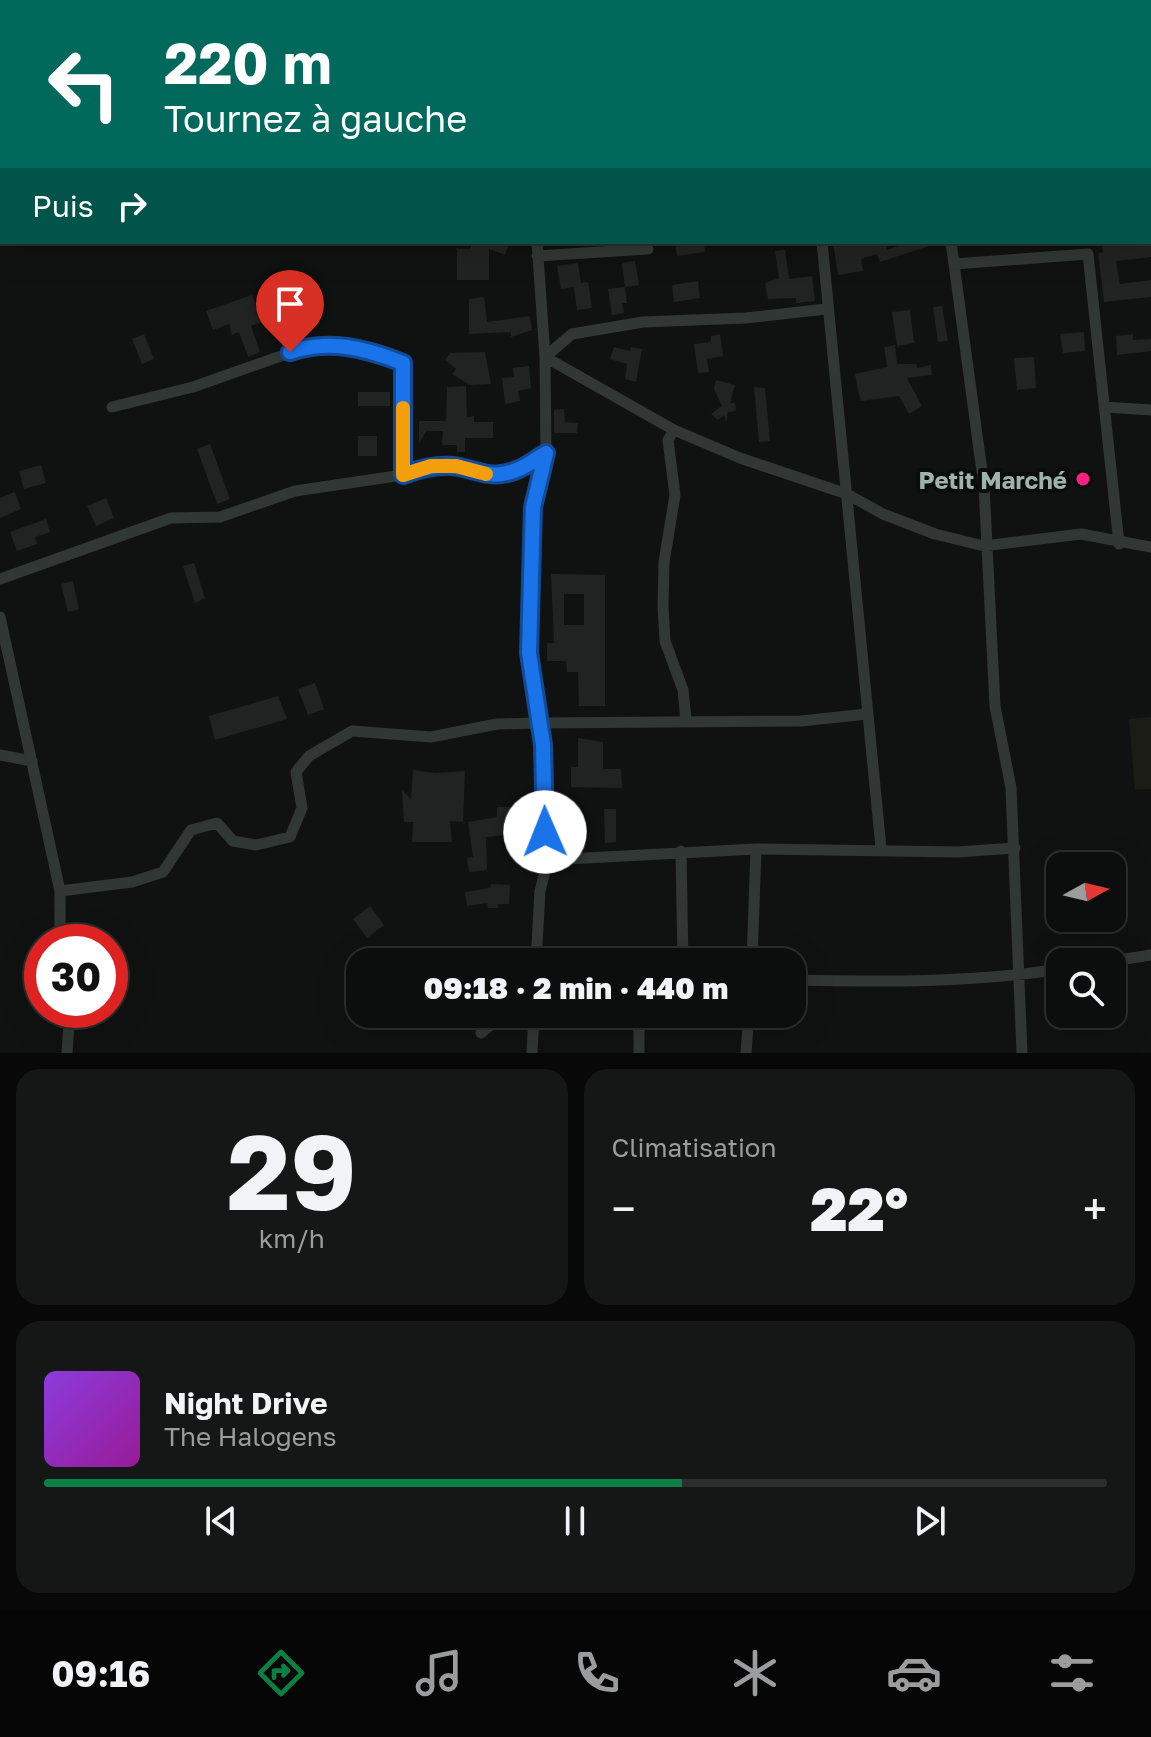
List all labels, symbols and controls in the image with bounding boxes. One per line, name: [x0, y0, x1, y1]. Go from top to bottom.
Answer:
text: 220 m: [164, 29, 332, 96]
icon: left: [32, 32, 136, 136]
text: Tournez à gauche: [164, 97, 467, 140]
icon: right: [110, 184, 154, 228]
text: Puis: [32, 188, 94, 224]
pin: [256, 270, 324, 352]
icon: arrive: [268, 282, 312, 326]
place label: Petit Marché: [919, 465, 1067, 494]
marker: Petit Marché: [1074, 470, 1092, 488]
position arrow: [503, 790, 587, 874]
north arrow: [1046, 852, 1126, 932]
map controls: [1046, 852, 1126, 1028]
speed limit sign: 30: [24, 924, 128, 1028]
button: search: [1046, 948, 1126, 1028]
text: 09:18 · 2 min · 440 m: [424, 970, 728, 1006]
text: 29: [227, 1108, 356, 1233]
text: Climatisation: [612, 1132, 776, 1163]
text: 22°: [810, 1172, 908, 1244]
text: −: [612, 1182, 636, 1235]
text: +: [1083, 1182, 1107, 1235]
text: km/h: [259, 1223, 325, 1254]
text: Night Drive: [164, 1385, 328, 1421]
text: The Halogens: [164, 1421, 337, 1452]
icon: previous: [199, 1499, 243, 1543]
icon: pause: [553, 1499, 597, 1543]
icon: next: [908, 1499, 952, 1543]
icon: directions: [253, 1645, 309, 1701]
icon: music: [411, 1645, 467, 1701]
icon: phone: [569, 1645, 625, 1701]
icon: climate: [727, 1645, 783, 1701]
icon: car: [886, 1645, 942, 1701]
icon: filters: [1044, 1645, 1100, 1701]
text: 09:16: [51, 1652, 150, 1695]

